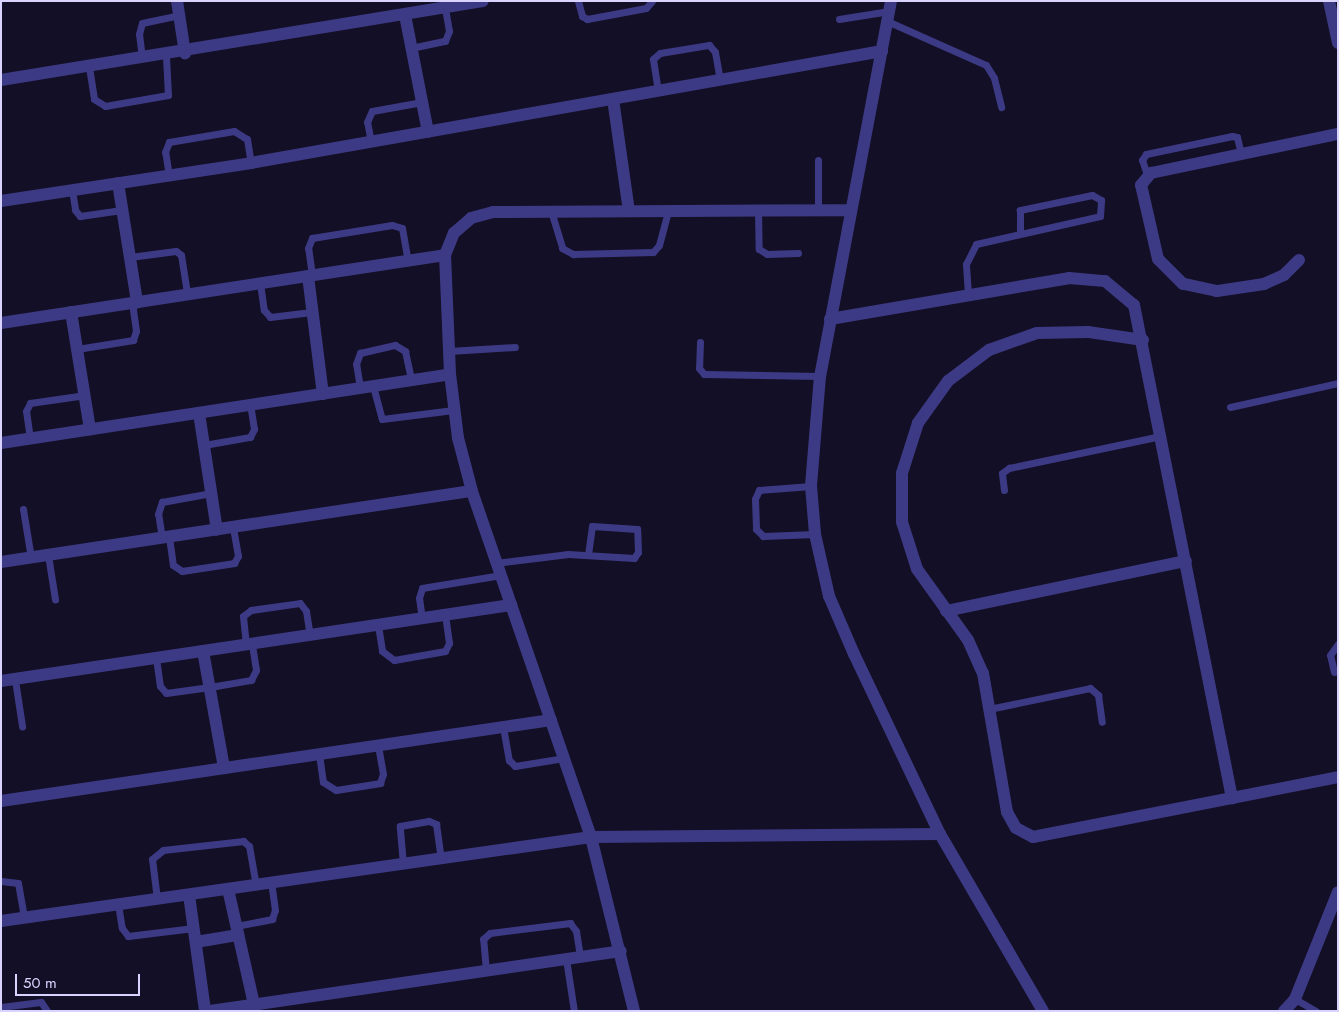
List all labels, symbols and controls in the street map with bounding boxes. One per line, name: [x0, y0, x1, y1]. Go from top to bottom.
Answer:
scale bar: [18, 964, 142, 996]
text: 50 m: [23, 972, 57, 994]

